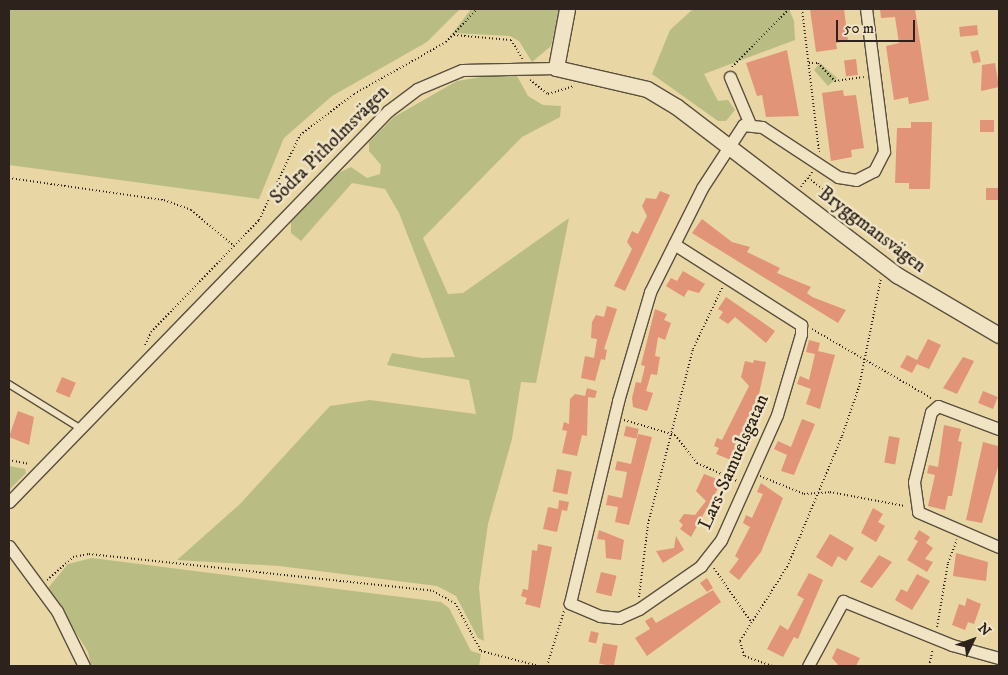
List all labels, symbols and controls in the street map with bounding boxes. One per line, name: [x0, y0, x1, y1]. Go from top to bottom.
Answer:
scale bar: [838, 10, 917, 42]
text: 50 m: [844, 19, 874, 38]
street label: Södra Pitholmsvägen: [266, 81, 394, 209]
street label: Bryggmansvägen: [814, 182, 930, 278]
street label: Lars-Samuelsgatan: [694, 391, 774, 533]
north arrow: [948, 615, 998, 665]
text: N: [974, 620, 995, 640]

